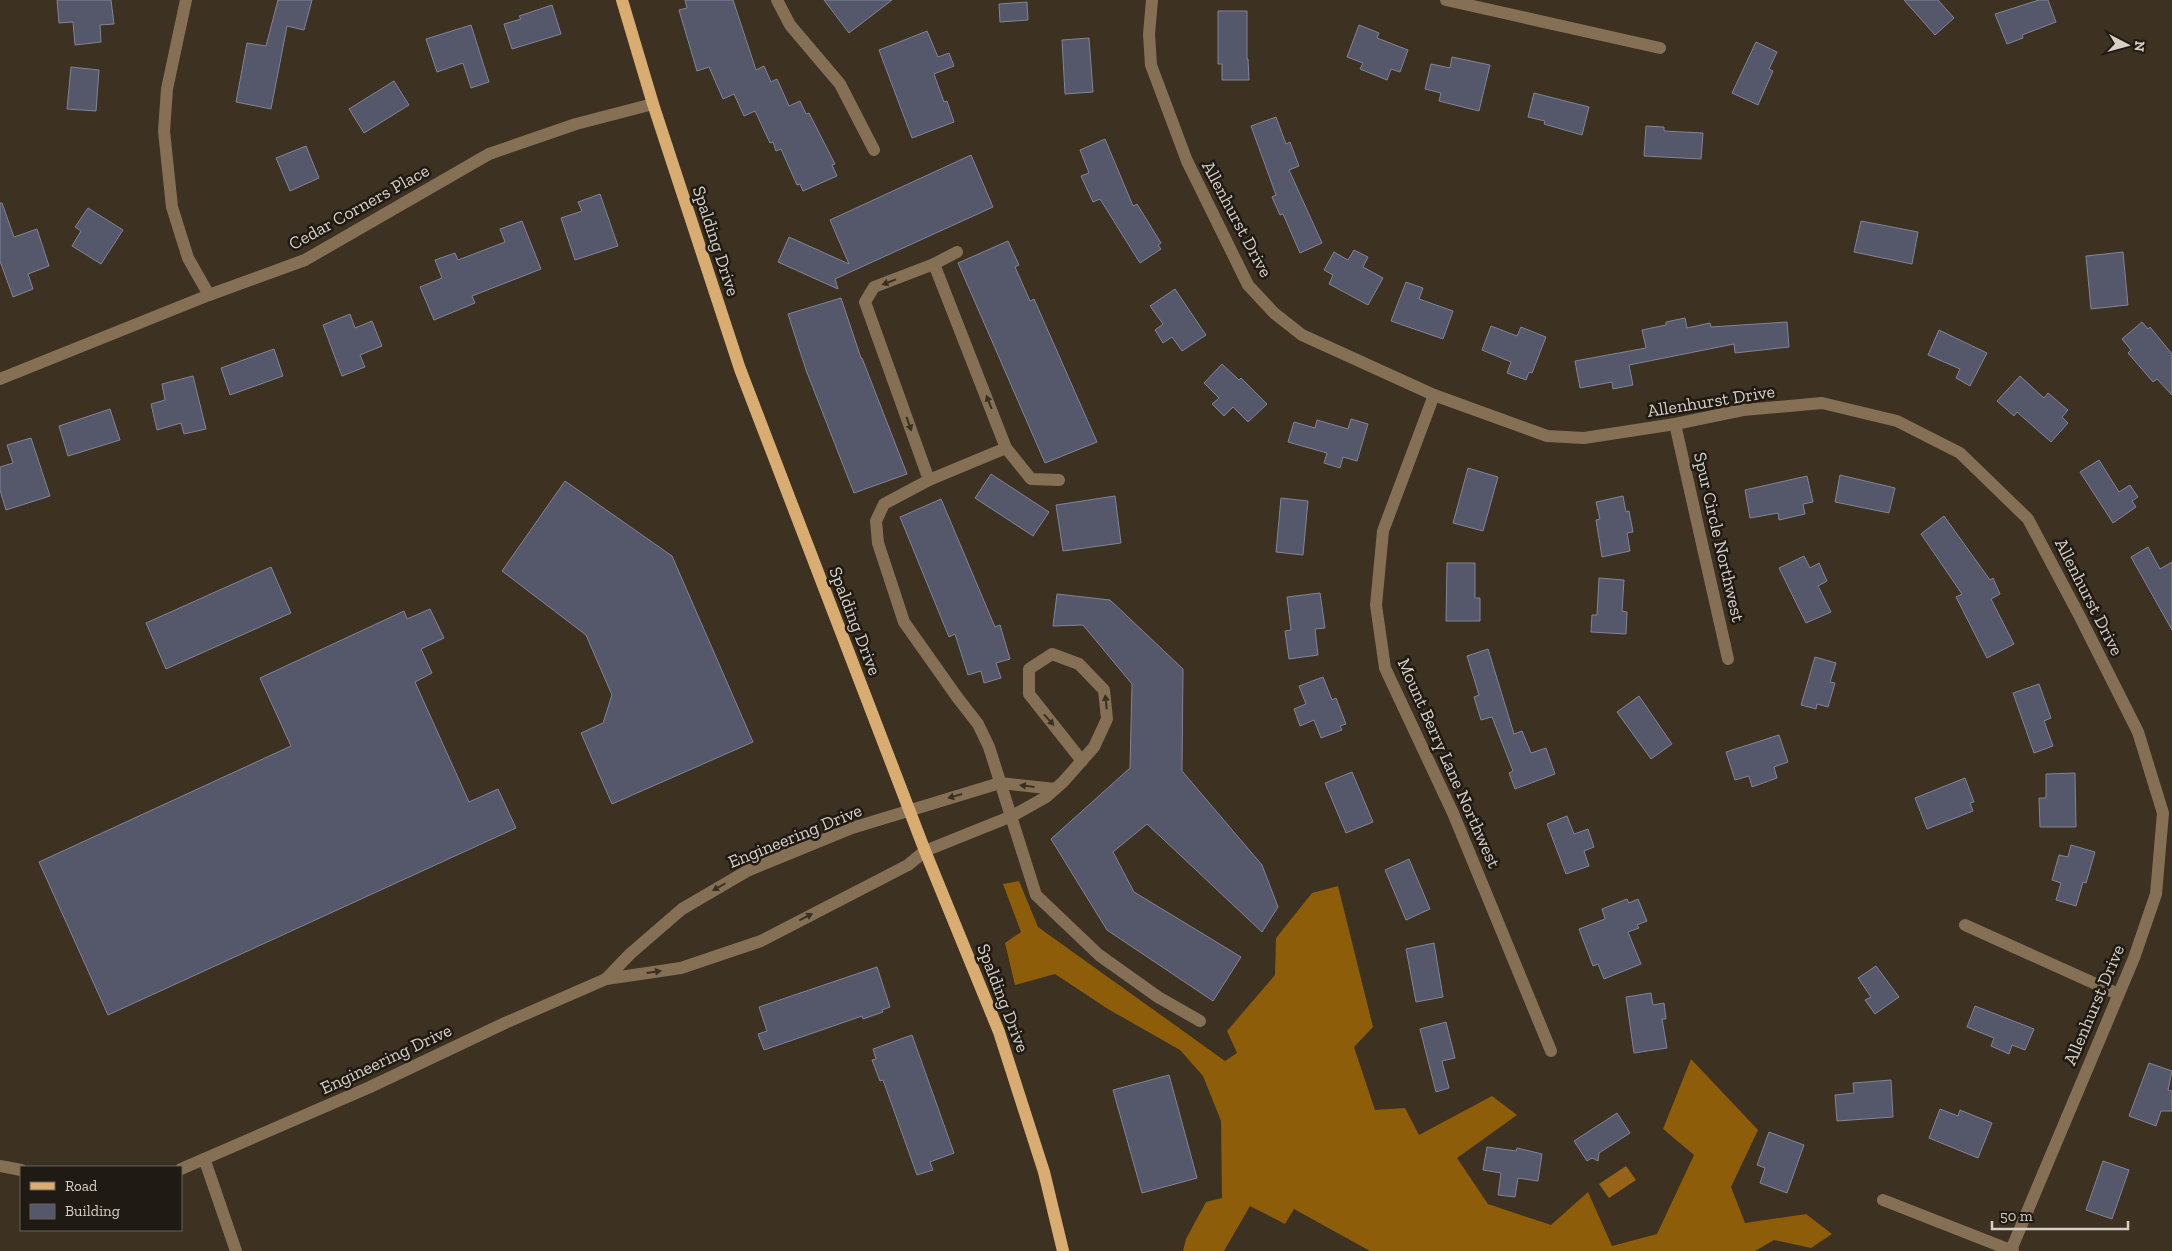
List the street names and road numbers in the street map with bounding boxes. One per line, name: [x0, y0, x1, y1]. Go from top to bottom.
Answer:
street label: Allenhurst Drive: [1197, 157, 1277, 281]
street label: Cedar Corners Place: [285, 159, 433, 255]
street label: Spalding Drive: [688, 183, 744, 299]
street label: Allenhurst Drive: [1646, 380, 1776, 422]
street label: Spur Circle Northwest: [1689, 450, 1749, 624]
street label: Allenhurst Drive: [2050, 535, 2128, 659]
street label: Spalding Drive: [824, 564, 886, 678]
street label: Mount Berry Lane Northwest: [1393, 655, 1505, 872]
street label: Engineering Drive: [725, 799, 865, 873]
street label: Spalding Drive: [972, 941, 1034, 1055]
street label: Allenhurst Drive: [2059, 941, 2129, 1069]
street label: Engineering Drive: [317, 1019, 455, 1099]

